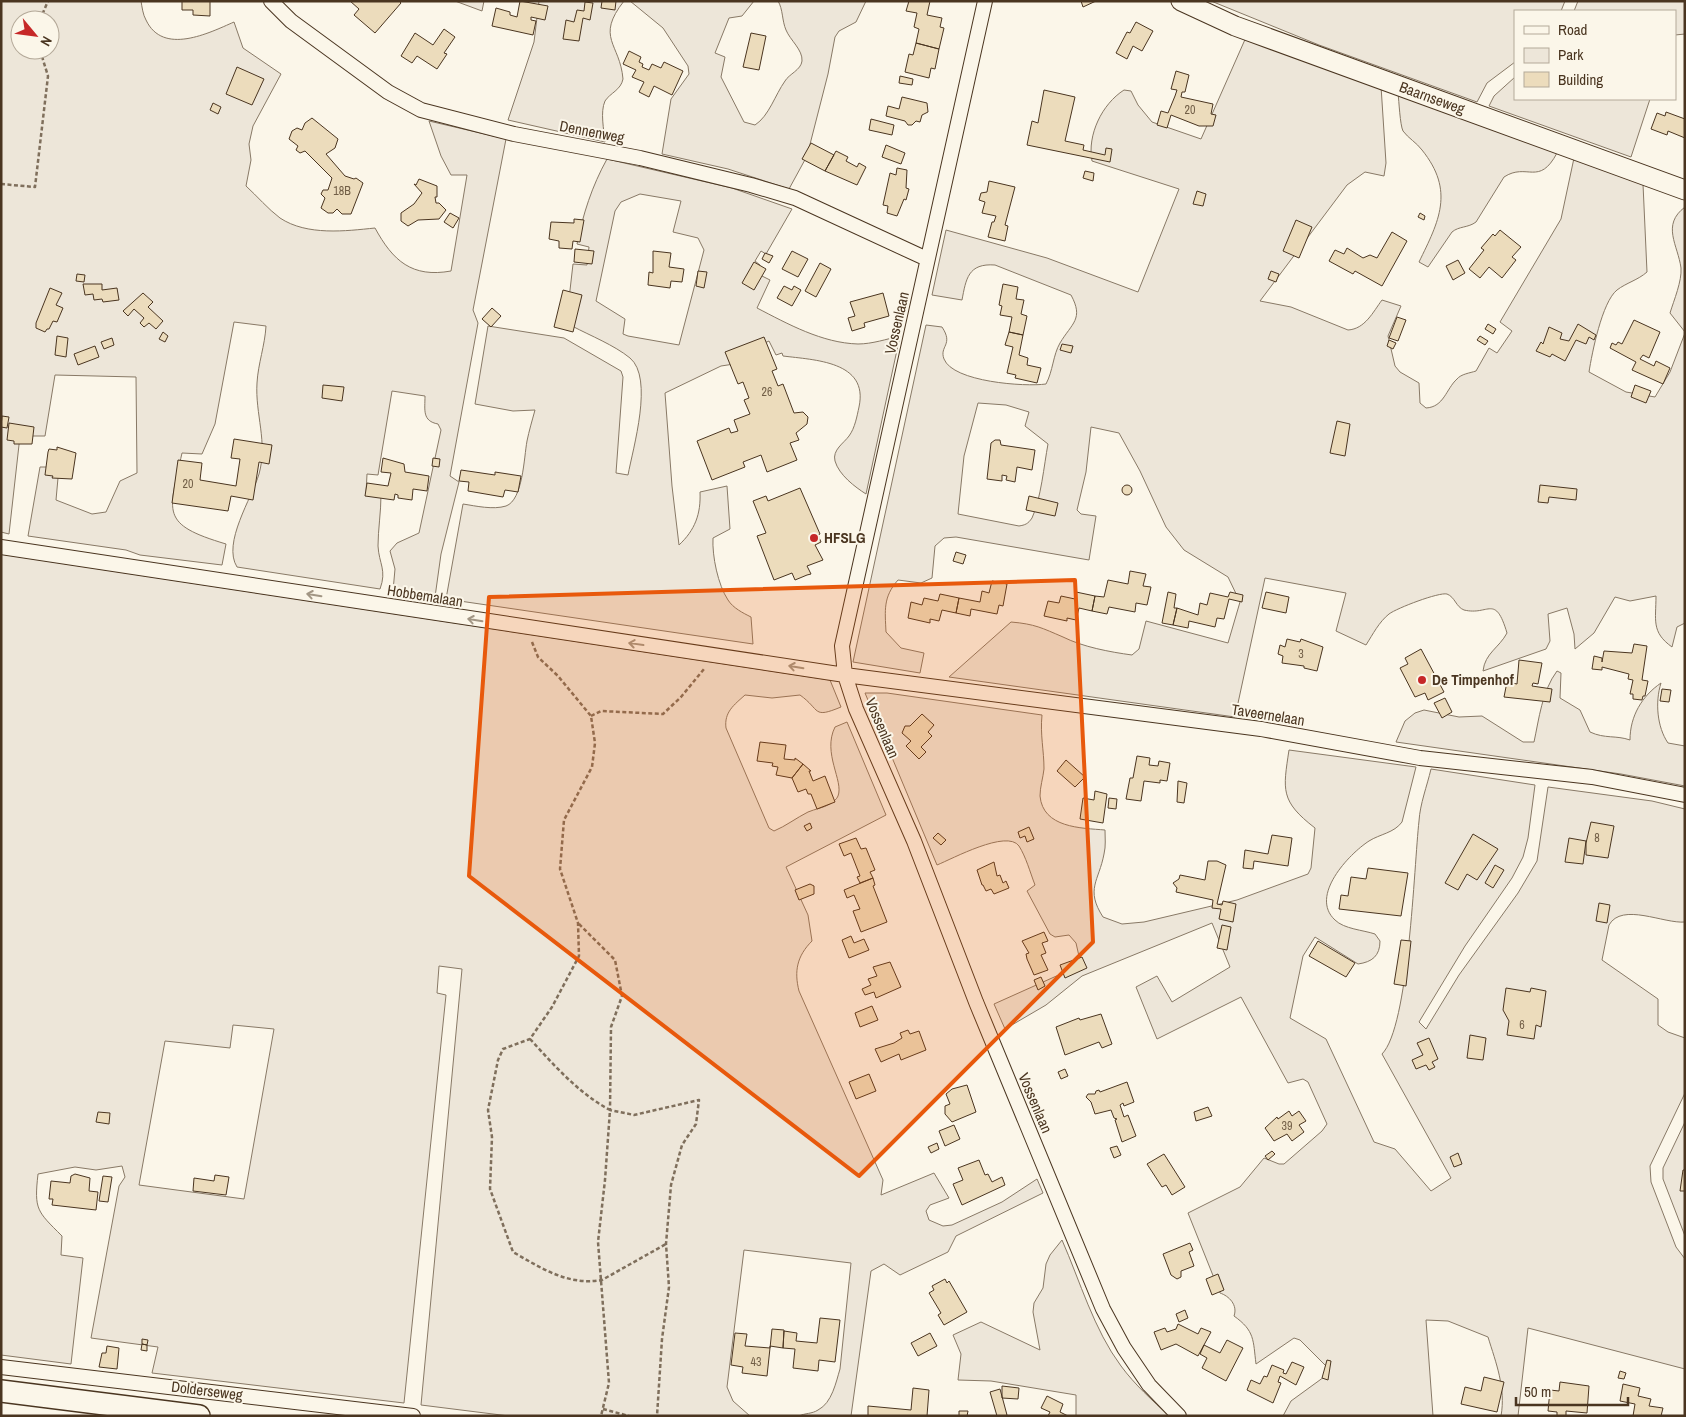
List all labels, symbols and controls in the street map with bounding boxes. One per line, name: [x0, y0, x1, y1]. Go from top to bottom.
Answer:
north arrow: [10, 10, 60, 60]
legend: [1514, 10, 1676, 100]
text: Road: [1558, 19, 1587, 40]
text: N: [36, 33, 56, 49]
text: Park: [1558, 44, 1584, 65]
text: Building: [1558, 69, 1603, 90]
street label: Baarnseweg: [1396, 76, 1468, 119]
house number: 20: [1185, 102, 1195, 118]
street label: Dennenweg: [558, 115, 626, 148]
house number: 18B: [333, 183, 351, 199]
street label: Vossenlaan: [879, 290, 914, 356]
house number: 26: [762, 384, 772, 400]
house number: 20: [183, 476, 193, 492]
place label: HFSLG: [824, 527, 866, 548]
marker: HFSLG: [808, 532, 820, 544]
street label: Hobbemalaan: [386, 579, 465, 612]
one-way arrow: [307, 590, 323, 600]
one-way arrow: [467, 615, 483, 625]
one-way arrow: [628, 639, 644, 649]
house number: 3: [1298, 646, 1304, 662]
one-way arrow: [789, 662, 805, 672]
place label: De Timpenhof: [1432, 669, 1515, 690]
marker: De Timpenhof: [1416, 674, 1428, 686]
street label: Vossenlaan: [860, 694, 905, 761]
street label: Taveernelaan: [1230, 698, 1306, 731]
house number: 8: [1594, 830, 1600, 846]
house number: 6: [1519, 1017, 1525, 1033]
street label: Vossenlaan: [1013, 1069, 1058, 1136]
house number: 39: [1282, 1118, 1292, 1134]
house number: 43: [751, 1354, 761, 1370]
scale bar: [1516, 1374, 1628, 1406]
street label: Dolderseweg: [170, 1376, 244, 1405]
text: 50 m: [1524, 1381, 1551, 1402]

